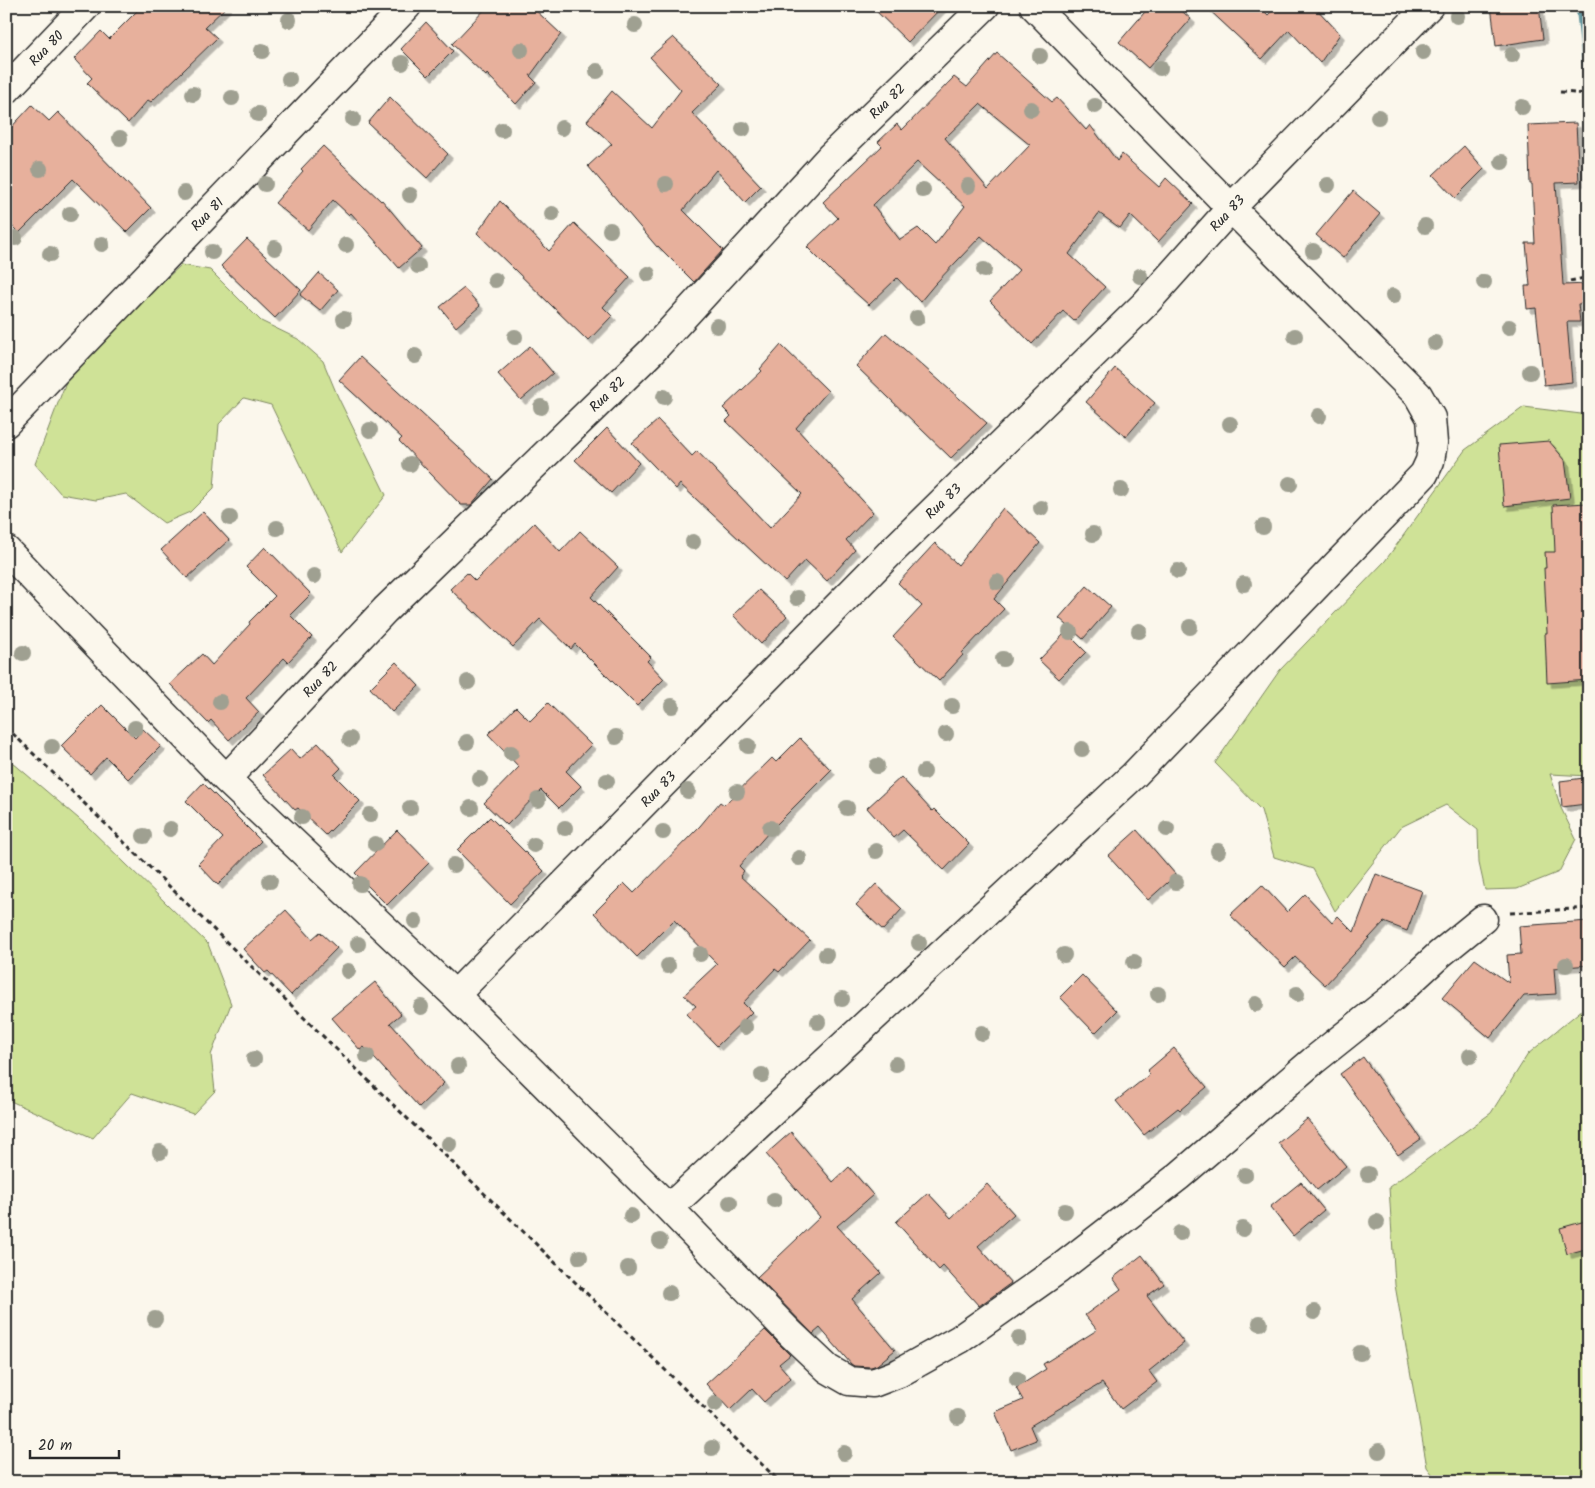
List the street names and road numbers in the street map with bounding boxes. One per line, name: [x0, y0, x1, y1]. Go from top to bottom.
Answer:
street label: Rua 80: [24, 26, 69, 72]
street label: Rua 82: [864, 79, 911, 125]
street label: Rua 83: [1205, 190, 1251, 237]
street label: Rua 81: [186, 193, 229, 237]
street label: Rua 82: [584, 372, 631, 418]
street label: Rua 83: [920, 479, 967, 525]
street label: Rua 82: [298, 656, 344, 703]
street label: Rua 83: [636, 766, 682, 813]

